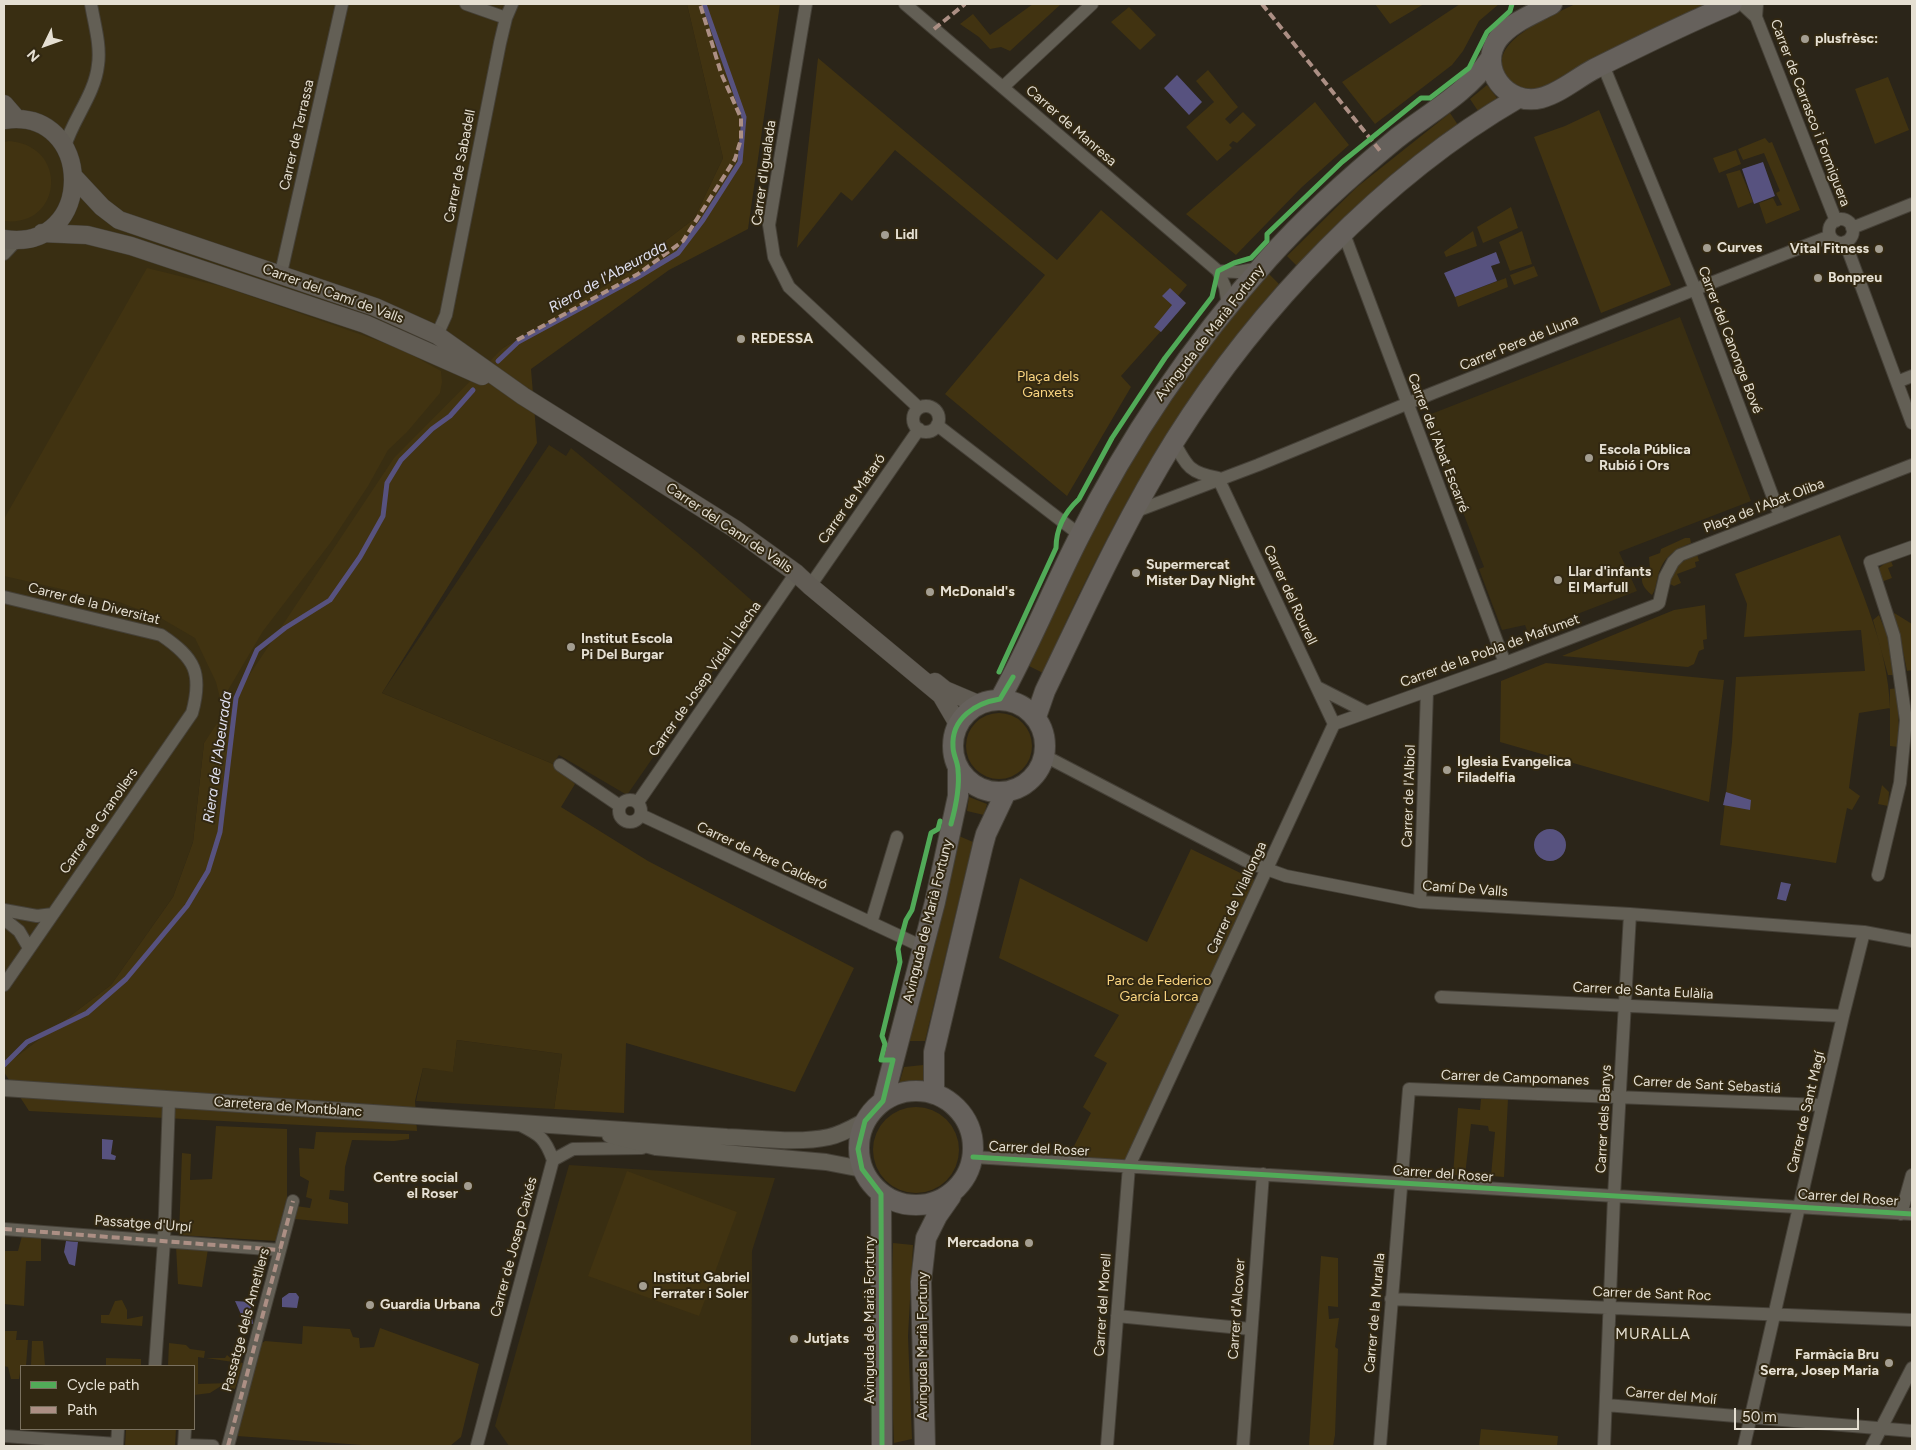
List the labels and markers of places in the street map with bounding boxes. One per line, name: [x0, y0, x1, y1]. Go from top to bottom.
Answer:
place label: plusfrèsc:: [1815, 31, 1878, 47]
marker: plusfrèsc:: [1799, 33, 1811, 45]
place label: Lidl: [895, 227, 918, 243]
marker: Lidl: [879, 229, 891, 241]
place label: Curves: [1717, 240, 1762, 256]
place label: Vital Fitness: [1790, 241, 1869, 257]
marker: Curves: [1701, 242, 1713, 254]
marker: Vital Fitness: [1873, 243, 1885, 255]
place label: Bonpreu: [1828, 270, 1882, 286]
marker: Bonpreu: [1812, 272, 1824, 284]
place label: REDESSA: [751, 331, 813, 347]
marker: REDESSA: [735, 333, 747, 345]
place label: Escola Pública Rubió i Ors: [1599, 442, 1691, 474]
marker: Escola Pública Rubió i Ors: [1583, 452, 1595, 464]
place label: Supermercat Mister Day Night: [1146, 557, 1255, 590]
place label: Llar d'infants El Marfull: [1568, 564, 1651, 596]
marker: Supermercat Mister Day Night: [1130, 567, 1142, 579]
marker: Llar d'infants El Marfull: [1552, 574, 1564, 586]
place label: McDonald's: [940, 584, 1015, 600]
marker: McDonald's: [924, 586, 936, 598]
place label: Institut Escola Pi Del Burgar: [581, 631, 673, 664]
marker: Institut Escola Pi Del Burgar: [565, 641, 577, 653]
place label: Iglesia Evangelica Filadelfia: [1457, 754, 1571, 786]
marker: Iglesia Evangelica Filadelfia: [1441, 764, 1453, 776]
place label: Centre social el Roser: [373, 1170, 458, 1202]
marker: Centre social el Roser: [462, 1180, 474, 1192]
place label: Mercadona: [947, 1235, 1019, 1251]
marker: Mercadona: [1023, 1237, 1035, 1249]
place label: Institut Gabriel Ferrater i Soler: [653, 1270, 750, 1302]
marker: Institut Gabriel Ferrater i Soler: [637, 1280, 649, 1292]
place label: Guardia Urbana: [380, 1297, 480, 1313]
marker: Guardia Urbana: [364, 1299, 376, 1311]
place label: Jutjats: [804, 1331, 849, 1347]
marker: Jutjats: [788, 1333, 800, 1345]
place label: Farmàcia Bru Serra, Josep Maria: [1760, 1347, 1879, 1380]
marker: Farmàcia Bru Serra, Josep Maria: [1883, 1357, 1895, 1369]

